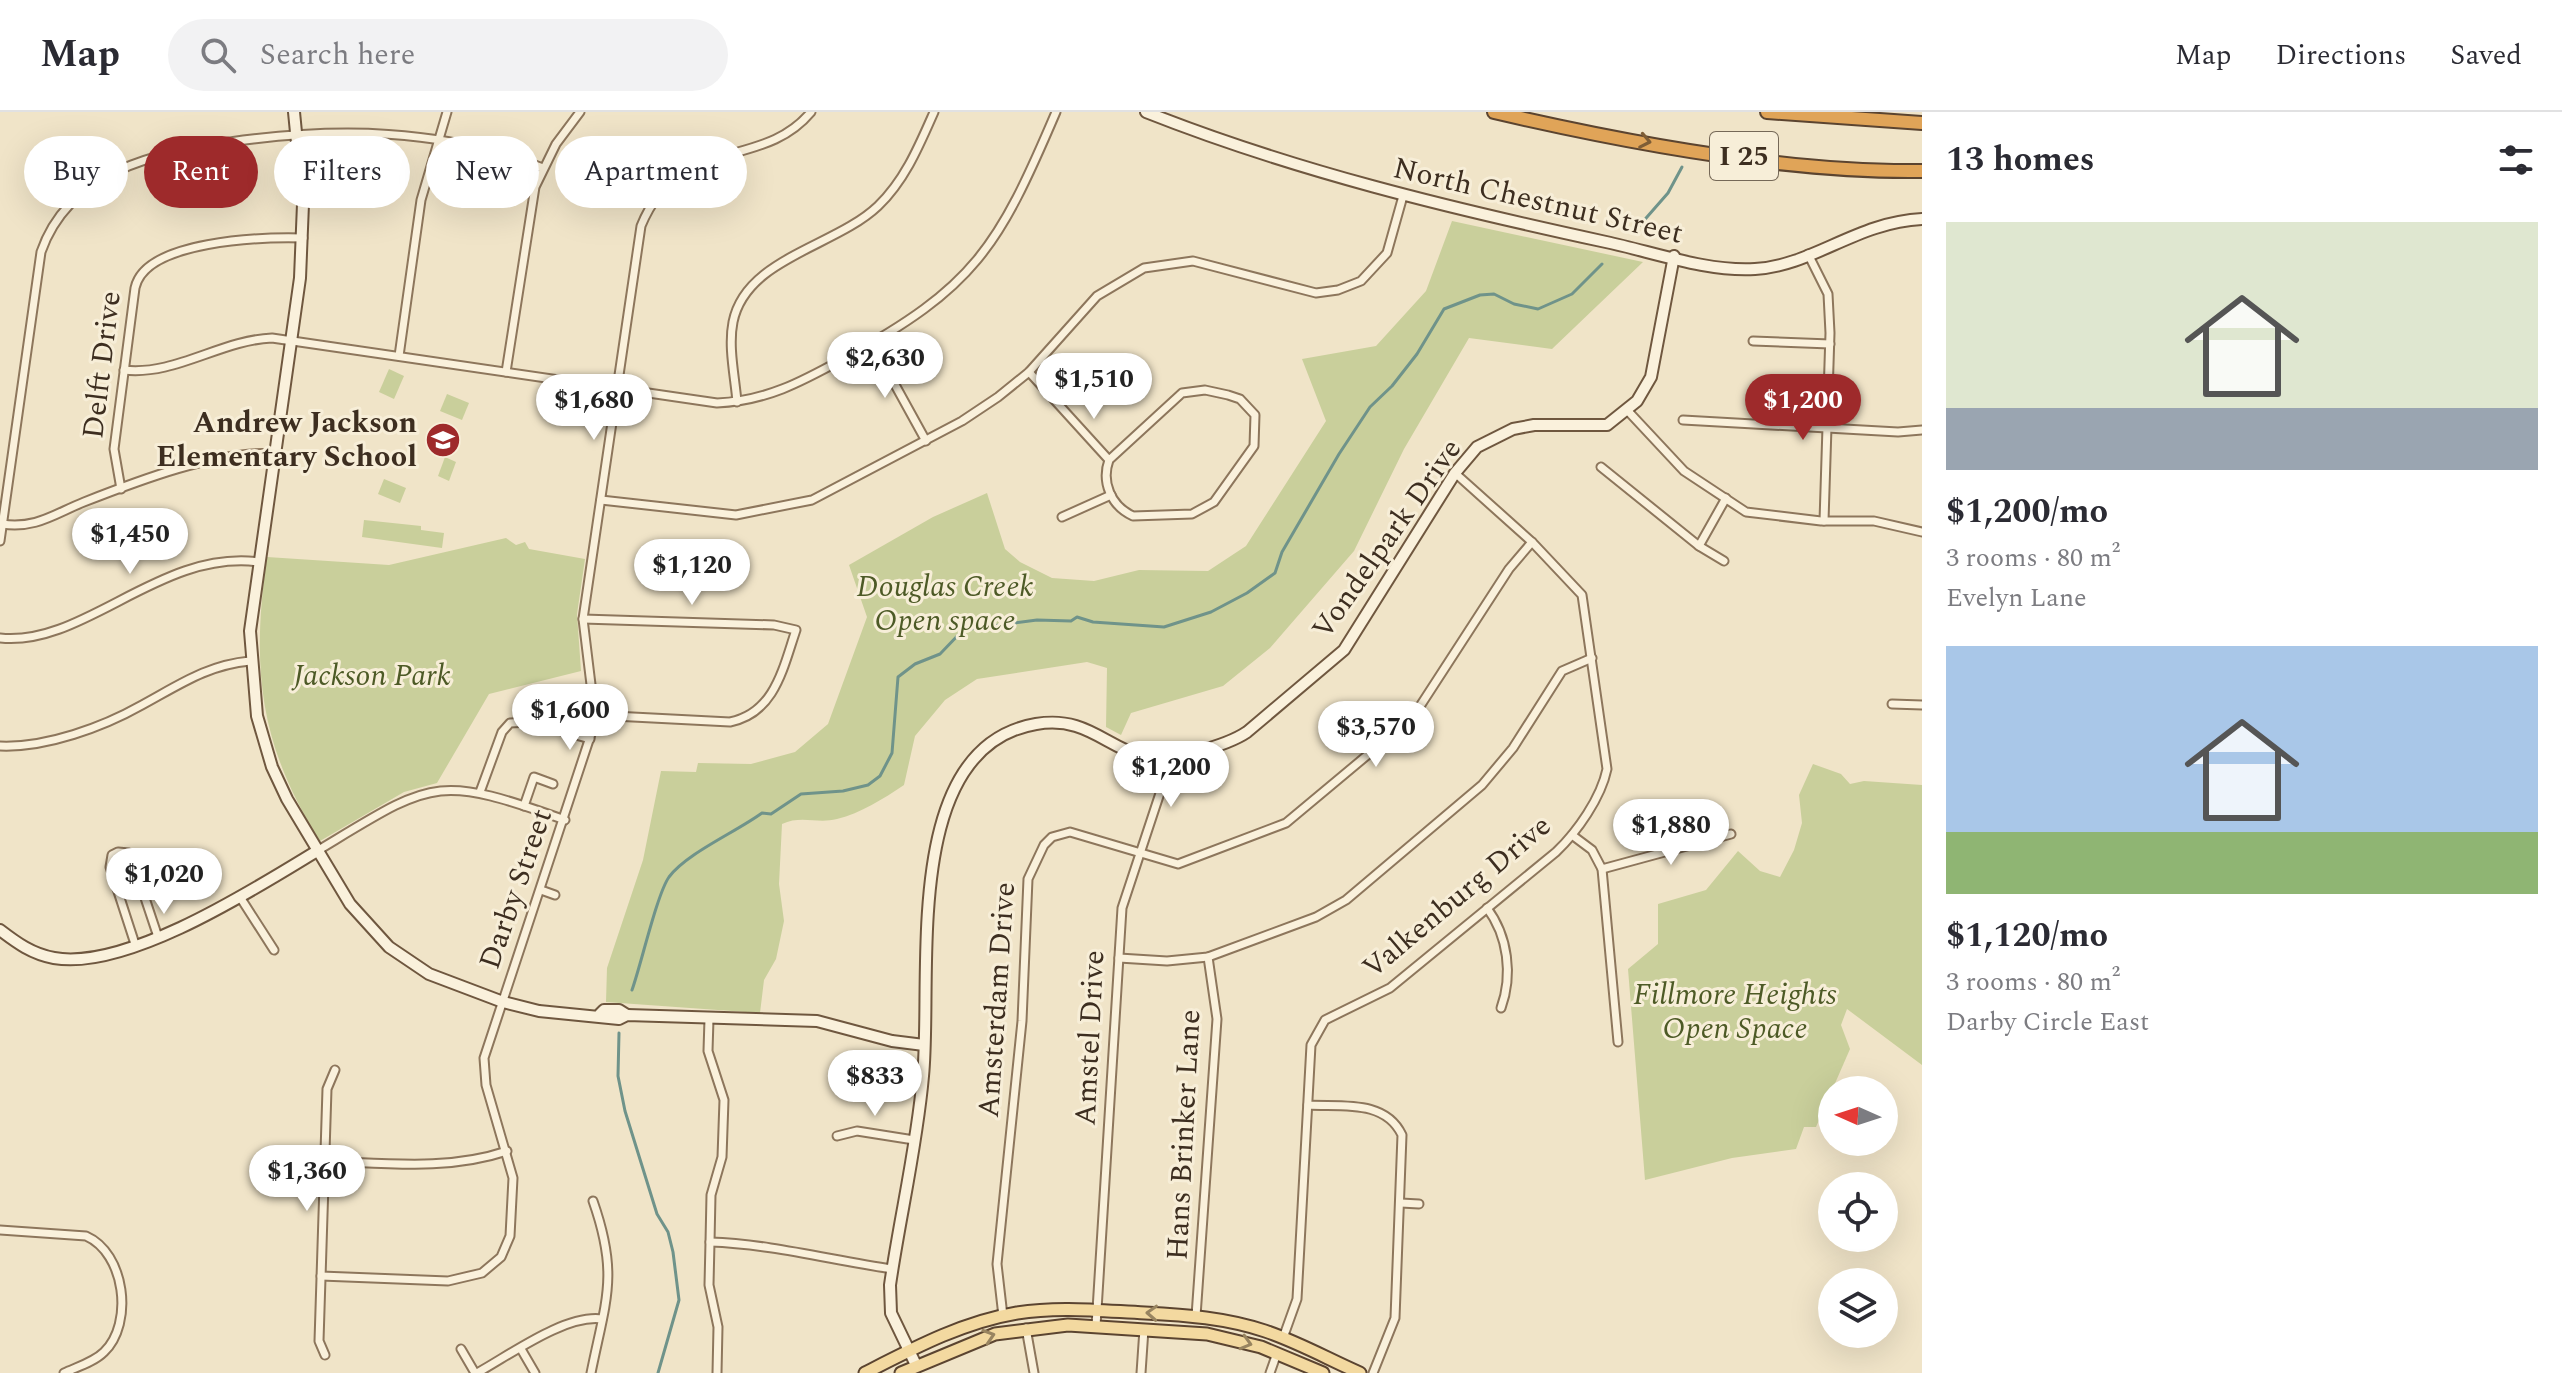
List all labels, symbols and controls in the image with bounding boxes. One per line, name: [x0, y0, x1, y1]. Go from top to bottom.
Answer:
search box: [168, 19, 728, 91]
text: Map: [40, 26, 120, 84]
text: Search here: [260, 32, 415, 78]
icon: search: [196, 33, 240, 77]
text: Map: [2175, 34, 2232, 77]
text: Directions: [2276, 34, 2406, 77]
text: Saved: [2450, 34, 2522, 77]
one-way arrow: [1637, 132, 1651, 149]
road number: I 25: [1710, 132, 1778, 180]
text: 13 homes: [1946, 134, 2095, 186]
chip: Buy: [24, 136, 128, 208]
chip: Rent: [144, 136, 258, 208]
chip: Filters: [274, 136, 410, 208]
chip: New: [426, 136, 539, 208]
chip: Apartment: [555, 136, 747, 208]
icon: filters: [2494, 138, 2538, 182]
street label: North Chestnut Street: [1389, 145, 1687, 257]
icon: home: [2170, 274, 2314, 418]
street label: Delft Drive: [70, 289, 134, 441]
pin: $2,630: [820, 332, 950, 400]
text: $2,630: [845, 338, 925, 378]
pin: $1,510: [1029, 353, 1159, 421]
text: $1,510: [1054, 359, 1134, 399]
pin: $1,680: [529, 374, 659, 442]
pin: $1,200: [1738, 374, 1868, 442]
text: $1,680: [554, 380, 634, 420]
text: $1,200: [1763, 380, 1843, 420]
place label: Andrew Jackson Elementary School: [156, 400, 417, 480]
school or university icon: Andrew Jackson Elementary School: [424, 421, 462, 459]
street label: Vondelpark Drive: [1300, 429, 1474, 649]
text: $1,200/mo: [1946, 486, 2108, 538]
pin: $1,450: [65, 508, 195, 576]
text: $1,450: [90, 514, 170, 554]
text: 3 rooms · 80 m²: [1946, 538, 2120, 578]
pin: $1,120: [627, 539, 757, 607]
text: $1,120: [652, 545, 732, 585]
park label: Douglas Creek Open space: [857, 564, 1033, 644]
text: Evelyn Lane: [1946, 578, 2087, 618]
park label: Jackson Park: [291, 653, 451, 699]
pin: $1,600: [505, 684, 635, 752]
text: $1,600: [530, 690, 610, 730]
icon: home: [2170, 698, 2314, 842]
pin: $3,570: [1311, 701, 1441, 769]
text: $3,570: [1336, 707, 1416, 747]
pin: $1,200: [1106, 741, 1236, 809]
text: $1,200: [1131, 747, 1211, 787]
pin: $1,880: [1606, 799, 1736, 867]
street label: Darby Street: [467, 802, 565, 976]
street label: Valkenburg Drive: [1352, 804, 1562, 990]
text: $1,880: [1631, 805, 1711, 845]
pin: $1,020: [99, 848, 229, 916]
text: $1,020: [124, 854, 204, 894]
street label: Amsterdam Drive: [966, 881, 1028, 1119]
text: $1,120/mo: [1946, 910, 2108, 962]
street label: Amstel Drive: [1062, 949, 1118, 1127]
text: 3 rooms · 80 m²: [1946, 962, 2120, 1002]
park label: Fillmore Heights Open Space: [1633, 972, 1837, 1052]
text: Darby Circle East: [1946, 1002, 2149, 1042]
street label: Hans Brinker Lane: [1154, 1008, 1214, 1262]
pin: $833: [828, 1050, 922, 1118]
text: $833: [846, 1056, 904, 1096]
north arrow: [1818, 1076, 1898, 1156]
map controls: [1818, 1076, 1898, 1348]
pin: $1,360: [242, 1145, 372, 1213]
text: $1,360: [267, 1151, 347, 1191]
button: locate: [1818, 1172, 1898, 1252]
button: layers: [1818, 1268, 1898, 1348]
one-way arrow: [1145, 1305, 1158, 1322]
one-way arrow: [981, 1330, 995, 1346]
one-way arrow: [1238, 1334, 1252, 1350]

